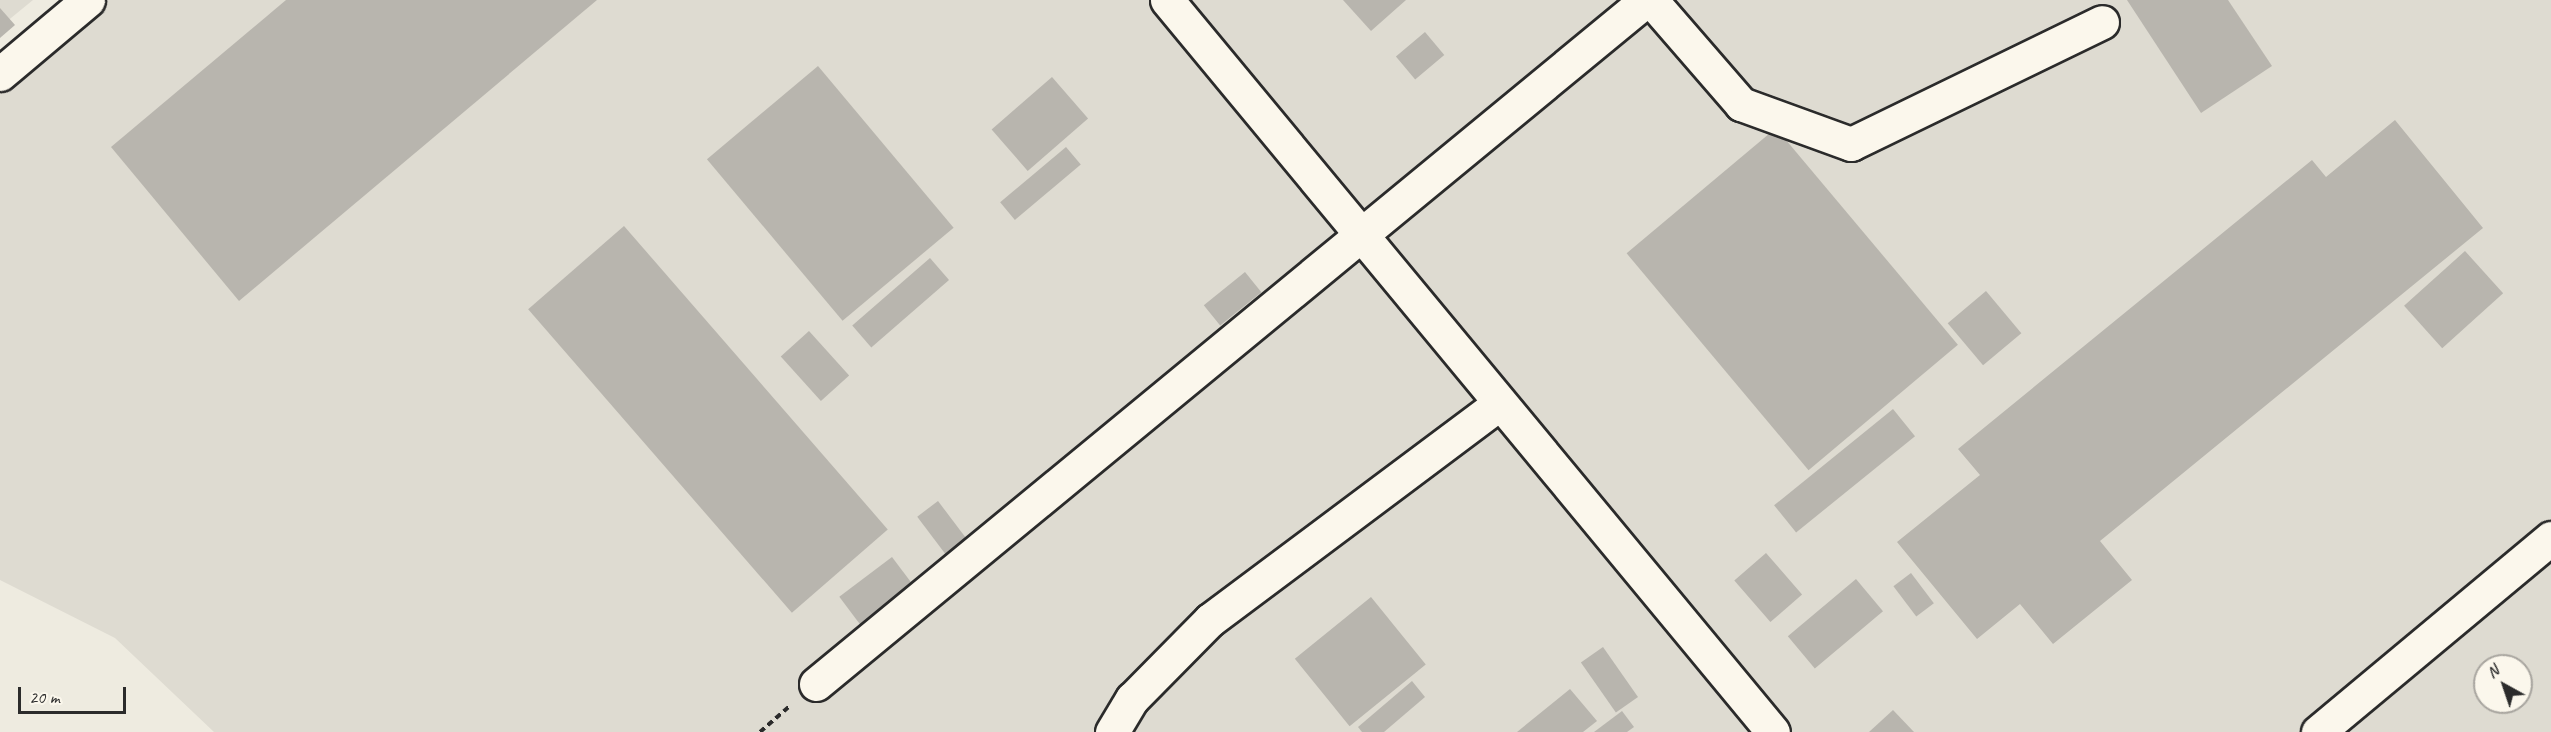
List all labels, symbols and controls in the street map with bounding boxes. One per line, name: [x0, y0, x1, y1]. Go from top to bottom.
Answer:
north arrow: [2473, 654, 2533, 714]
text: N: [2482, 661, 2503, 683]
scale bar: [21, 675, 129, 713]
text: 20 m: [29, 686, 60, 708]

